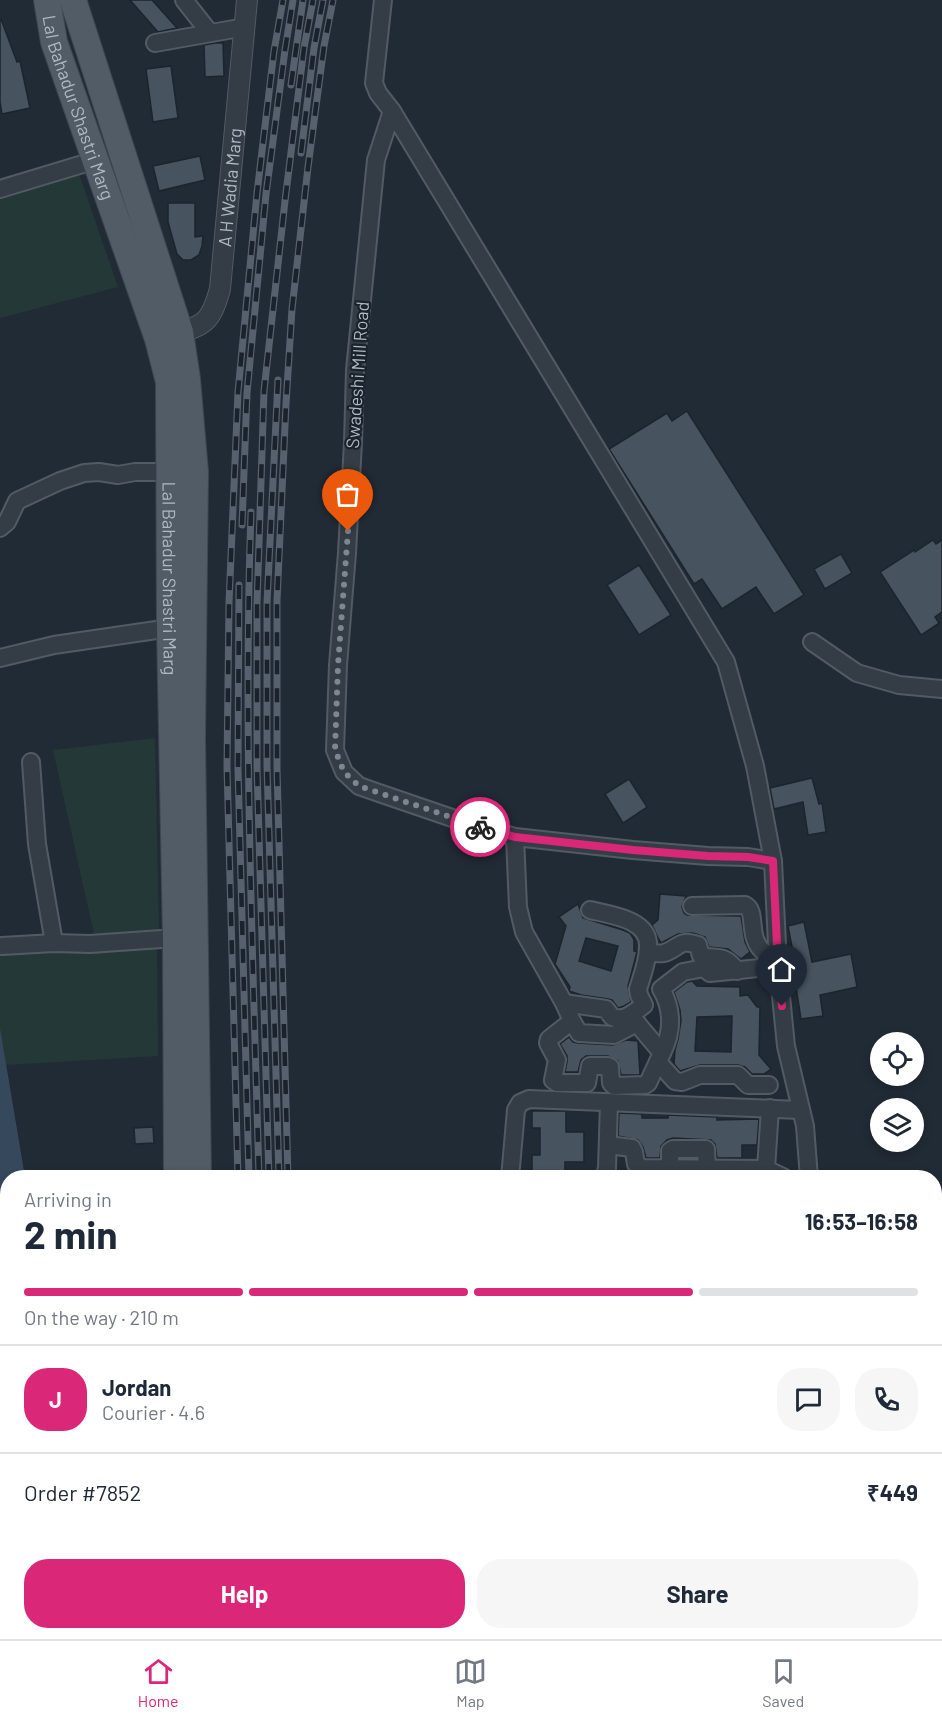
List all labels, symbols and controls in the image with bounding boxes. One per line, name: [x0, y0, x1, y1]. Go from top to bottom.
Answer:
street label: Lal Bahadur Shastri Marg: [39, 13, 119, 203]
street label: A H Wadia Marg: [213, 127, 246, 248]
street label: Swadeshi Mill Road: [341, 301, 373, 449]
pin: [322, 469, 373, 531]
icon: bag: [331, 478, 364, 511]
street label: Lal Bahadur Shastri Marg: [158, 482, 182, 675]
courier: [450, 797, 510, 857]
icon: bike: [464, 811, 497, 844]
pin: [756, 944, 807, 1006]
icon: home: [765, 953, 798, 986]
map controls: [870, 1032, 924, 1152]
button: locate: [870, 1032, 924, 1086]
button: layers: [870, 1098, 924, 1152]
text: Arriving in: [24, 1187, 112, 1211]
text: 16:53–16:58: [805, 1208, 918, 1234]
text: 2 min: [24, 1210, 117, 1257]
text: On the way · 210 m: [24, 1305, 179, 1329]
button: chat: [777, 1368, 840, 1431]
button: phone: [855, 1368, 918, 1431]
text: Jordan: [102, 1374, 171, 1400]
text: J: [49, 1386, 62, 1412]
text: Courier · 4.6: [102, 1400, 205, 1424]
text: Order #7852: [24, 1479, 141, 1505]
text: ₹449: [867, 1479, 918, 1505]
button: Help: [24, 1559, 465, 1628]
button: Share: [477, 1559, 918, 1628]
tab: Home: [138, 1655, 179, 1710]
tab: Map: [454, 1655, 487, 1710]
tab: Saved: [762, 1655, 804, 1710]

